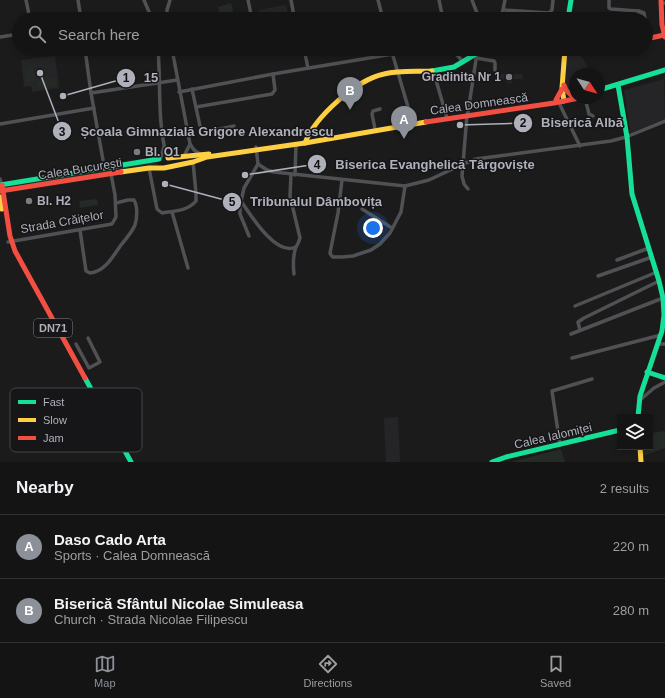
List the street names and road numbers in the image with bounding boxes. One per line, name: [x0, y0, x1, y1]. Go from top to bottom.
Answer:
street label: Calea Domnească: [429, 90, 529, 118]
street label: Calea București: [37, 155, 123, 183]
street label: Strada Crăițelor: [19, 208, 105, 236]
road number: DN71: [34, 319, 72, 337]
street label: Calea Ialomiței: [513, 420, 593, 452]

